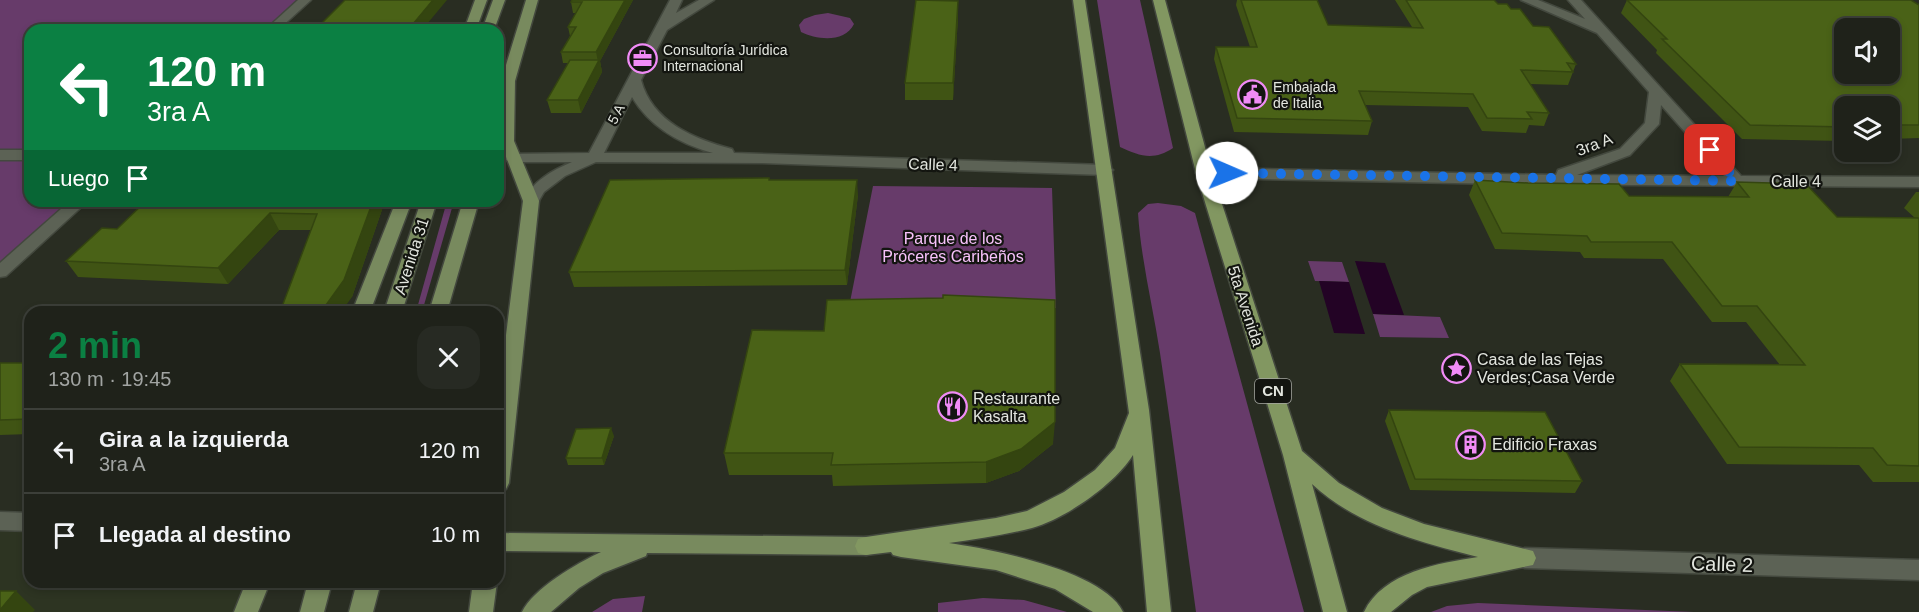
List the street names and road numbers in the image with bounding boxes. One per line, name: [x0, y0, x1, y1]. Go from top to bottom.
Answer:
street label: 5 A: [604, 101, 628, 127]
street label: 3ra A: [1574, 130, 1615, 159]
street label: Calle 4: [908, 155, 958, 174]
street label: Calle 4: [1771, 173, 1821, 190]
street label: Avenida 31: [391, 216, 432, 297]
street label: 5ta Avenida: [1225, 264, 1267, 349]
road number: CN: [1255, 379, 1291, 403]
street label: Calle 2: [1691, 552, 1753, 576]

